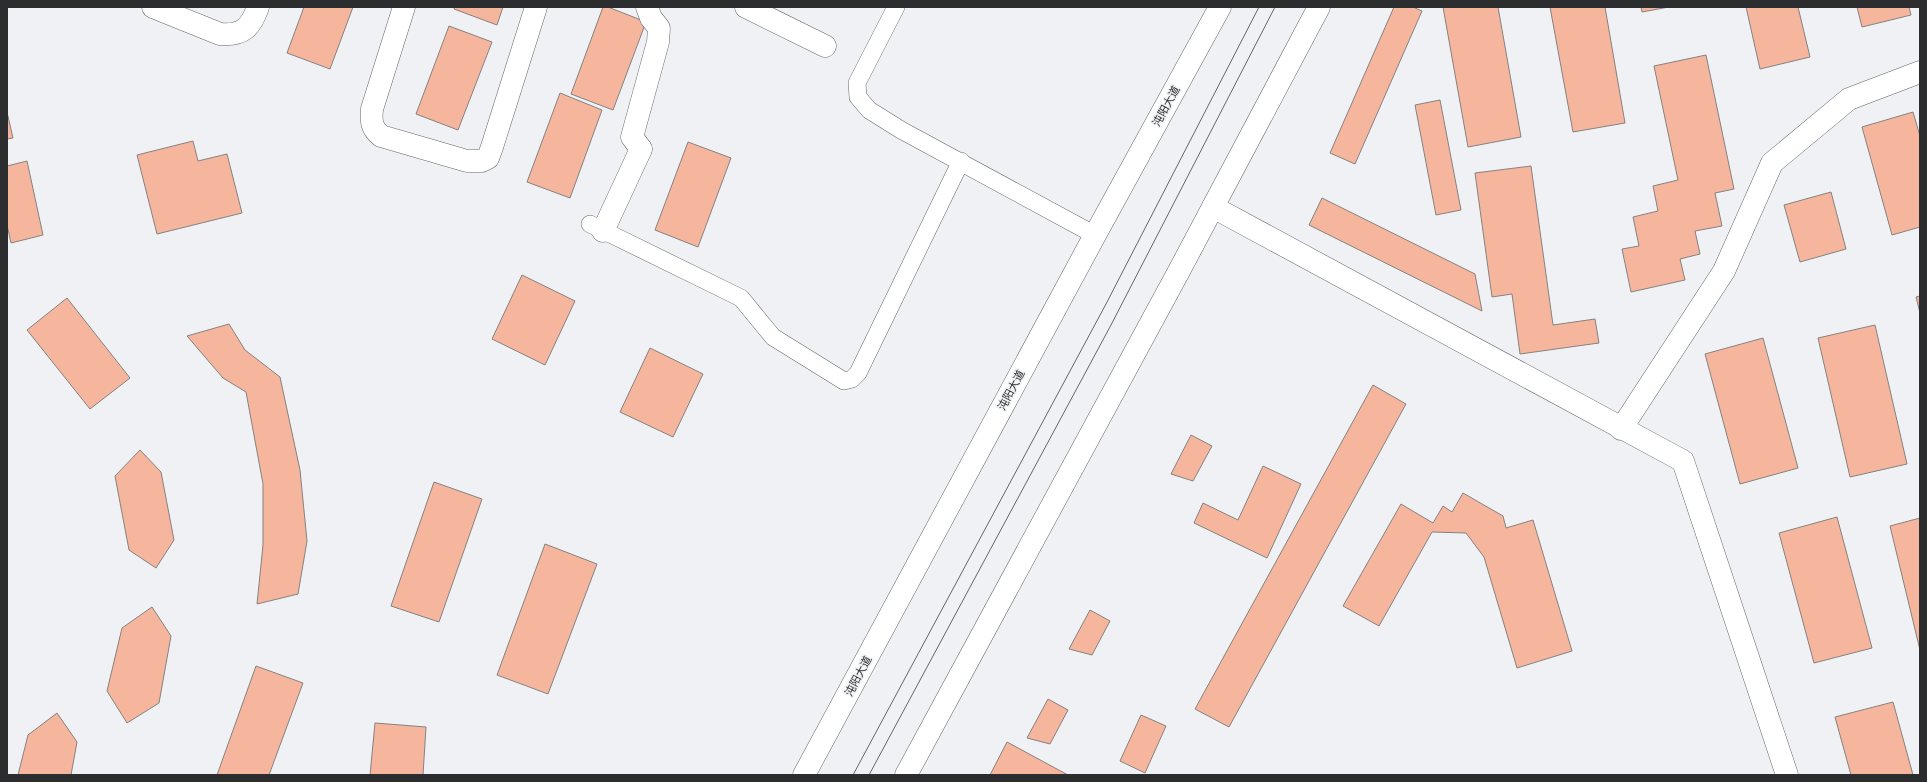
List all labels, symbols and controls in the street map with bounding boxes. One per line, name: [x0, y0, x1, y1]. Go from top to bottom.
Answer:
street label: 沌阳大道: [1149, 83, 1183, 129]
street label: 沌阳大道: [994, 367, 1028, 413]
street label: 沌阳大道: [841, 653, 875, 699]

